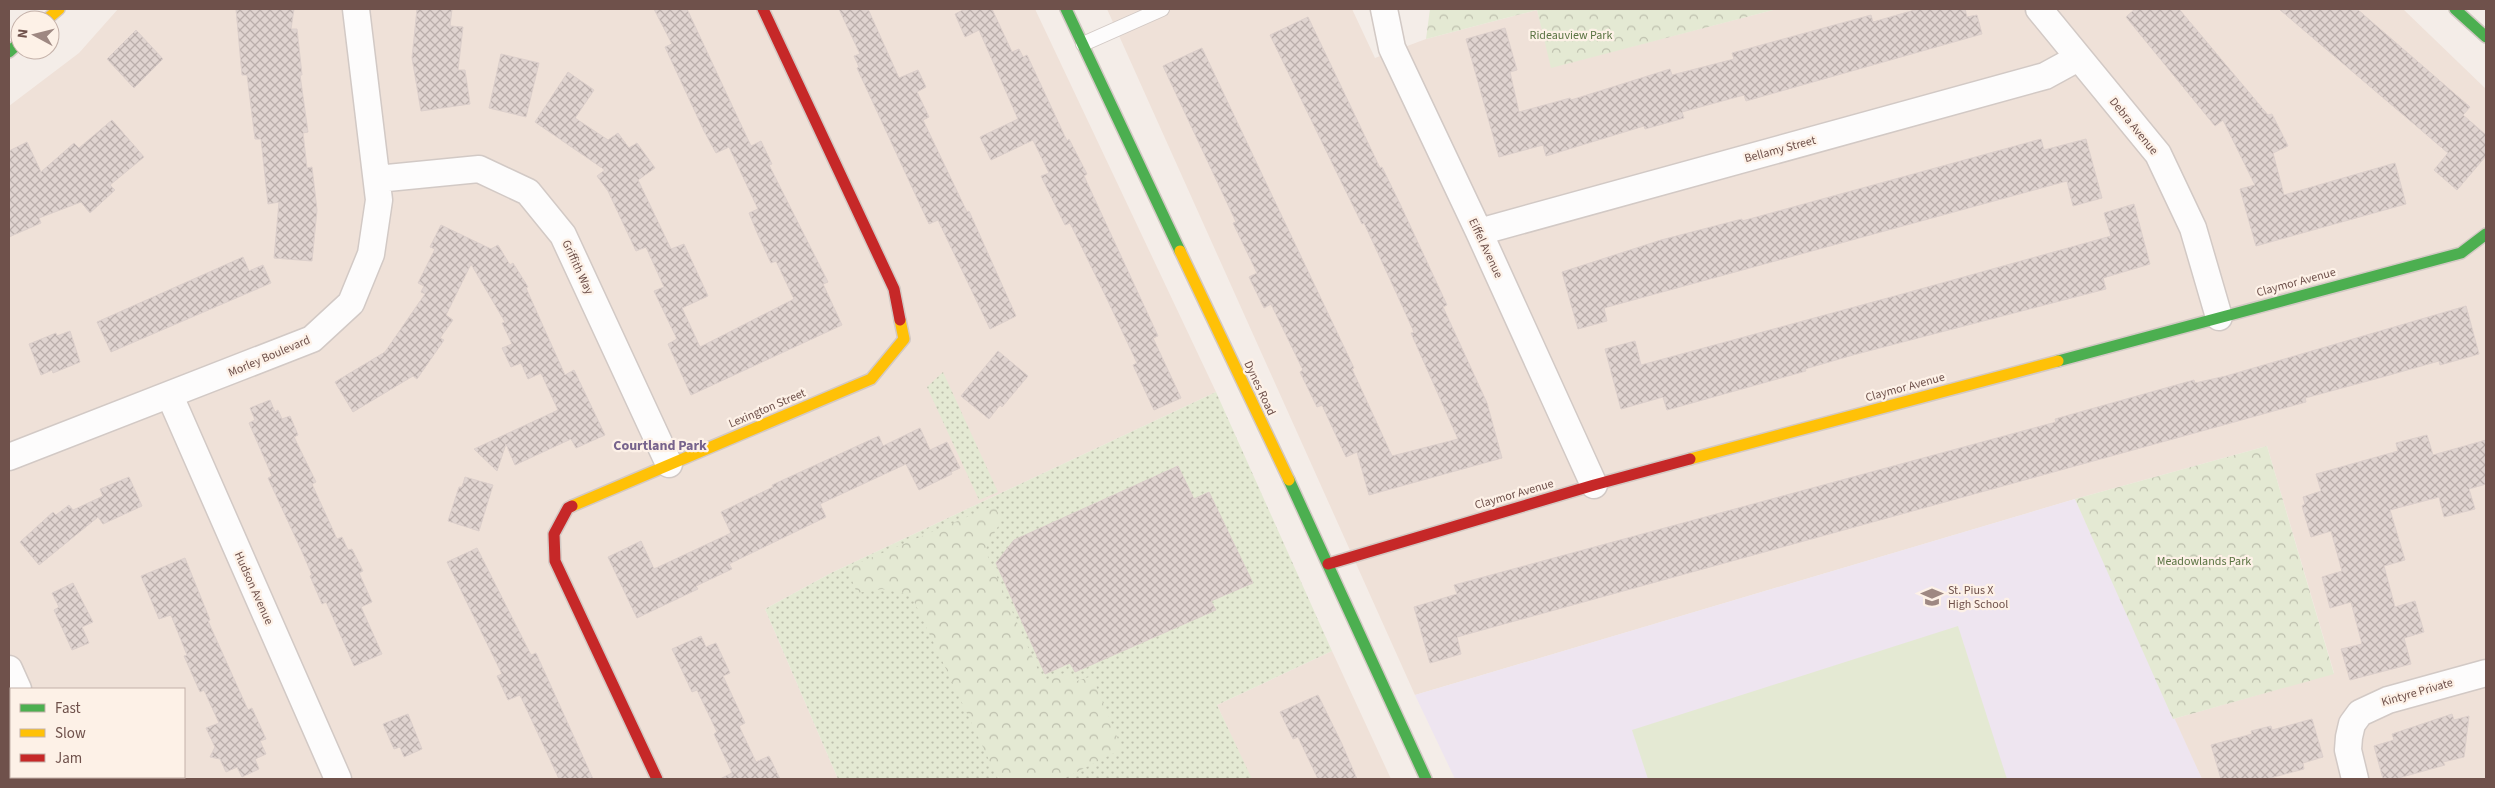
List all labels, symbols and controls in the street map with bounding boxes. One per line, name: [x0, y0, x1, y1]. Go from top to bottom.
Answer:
north arrow: [10, 10, 60, 60]
park label: Rideauview Park: [1530, 27, 1612, 44]
text: N: [13, 28, 34, 39]
street label: Debra Avenue: [2105, 94, 2162, 159]
street label: Bellamy Street: [1743, 132, 1818, 167]
street label: Eiffel Avenue: [1464, 215, 1507, 281]
street label: Griffith Way: [558, 237, 598, 298]
street label: Claymor Avenue: [2255, 264, 2338, 301]
street label: Morley Boulevard: [225, 331, 313, 381]
street label: Dynes Road: [1239, 358, 1280, 418]
street label: Claymor Avenue: [1864, 369, 1947, 406]
street label: Lexington Street: [726, 385, 808, 432]
district label: Courtland Park: [613, 436, 707, 456]
street label: Claymor Avenue: [1473, 475, 1556, 514]
street label: Hudson Avenue: [230, 549, 277, 628]
park label: Meadowlands Park: [2157, 553, 2251, 570]
place label: St. Pius X High School: [1948, 582, 2008, 613]
school or university icon: St. Pius X High School: [1919, 584, 1945, 610]
street label: Kintyre Private: [2379, 674, 2455, 711]
legend: [10, 688, 185, 778]
text: Fast: [55, 698, 81, 719]
text: Slow: [55, 723, 86, 744]
text: Jam: [55, 748, 82, 769]

